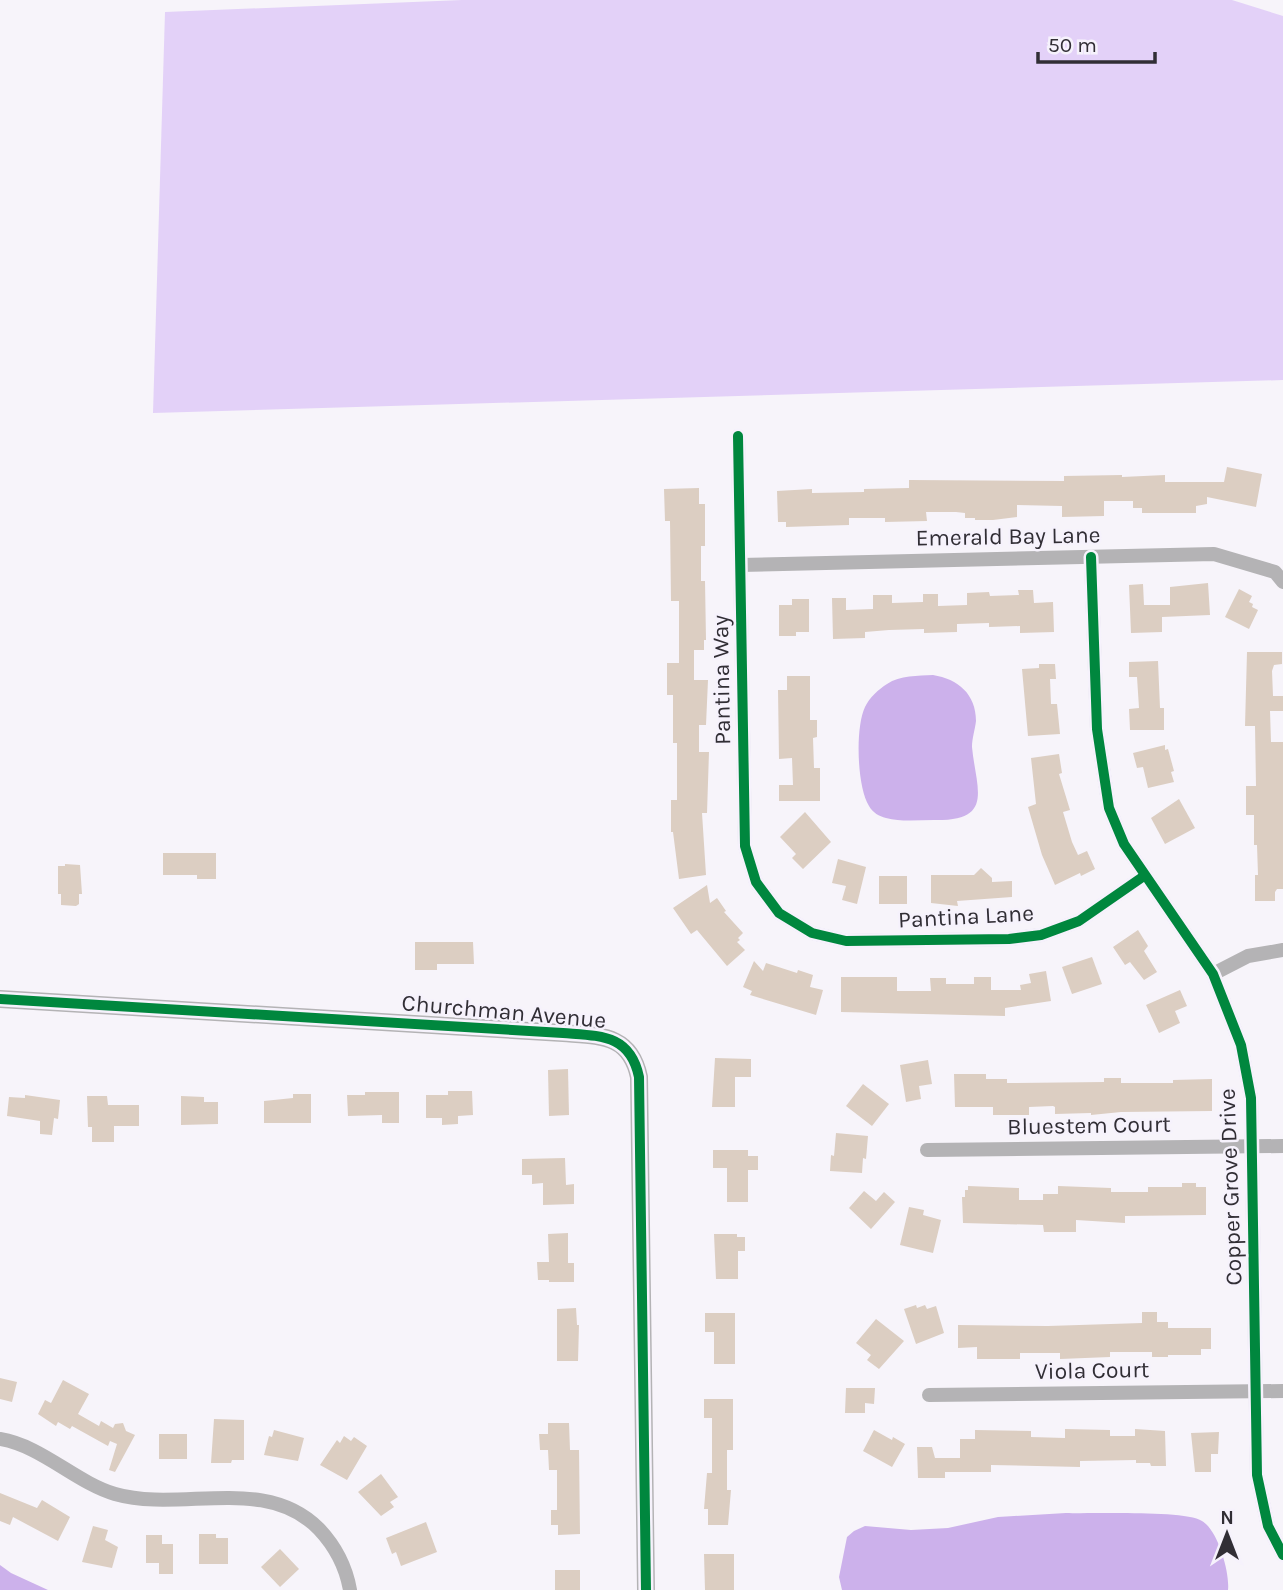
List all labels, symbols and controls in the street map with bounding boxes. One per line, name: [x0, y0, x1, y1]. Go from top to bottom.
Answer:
scale bar: [1038, 21, 1155, 65]
text: 50 m: [1048, 33, 1097, 57]
street label: Emerald Bay Lane: [915, 521, 1101, 552]
street label: Pantina Way: [707, 614, 736, 745]
street label: Pantina Lane: [897, 899, 1035, 934]
street label: Churchman Avenue: [401, 989, 607, 1034]
street label: Copper Grove Drive: [1214, 1088, 1247, 1286]
street label: Bluestem Court: [1007, 1111, 1171, 1140]
street label: Viola Court: [1035, 1356, 1150, 1385]
north arrow: [1192, 1499, 1262, 1569]
text: N: [1220, 1507, 1234, 1529]

